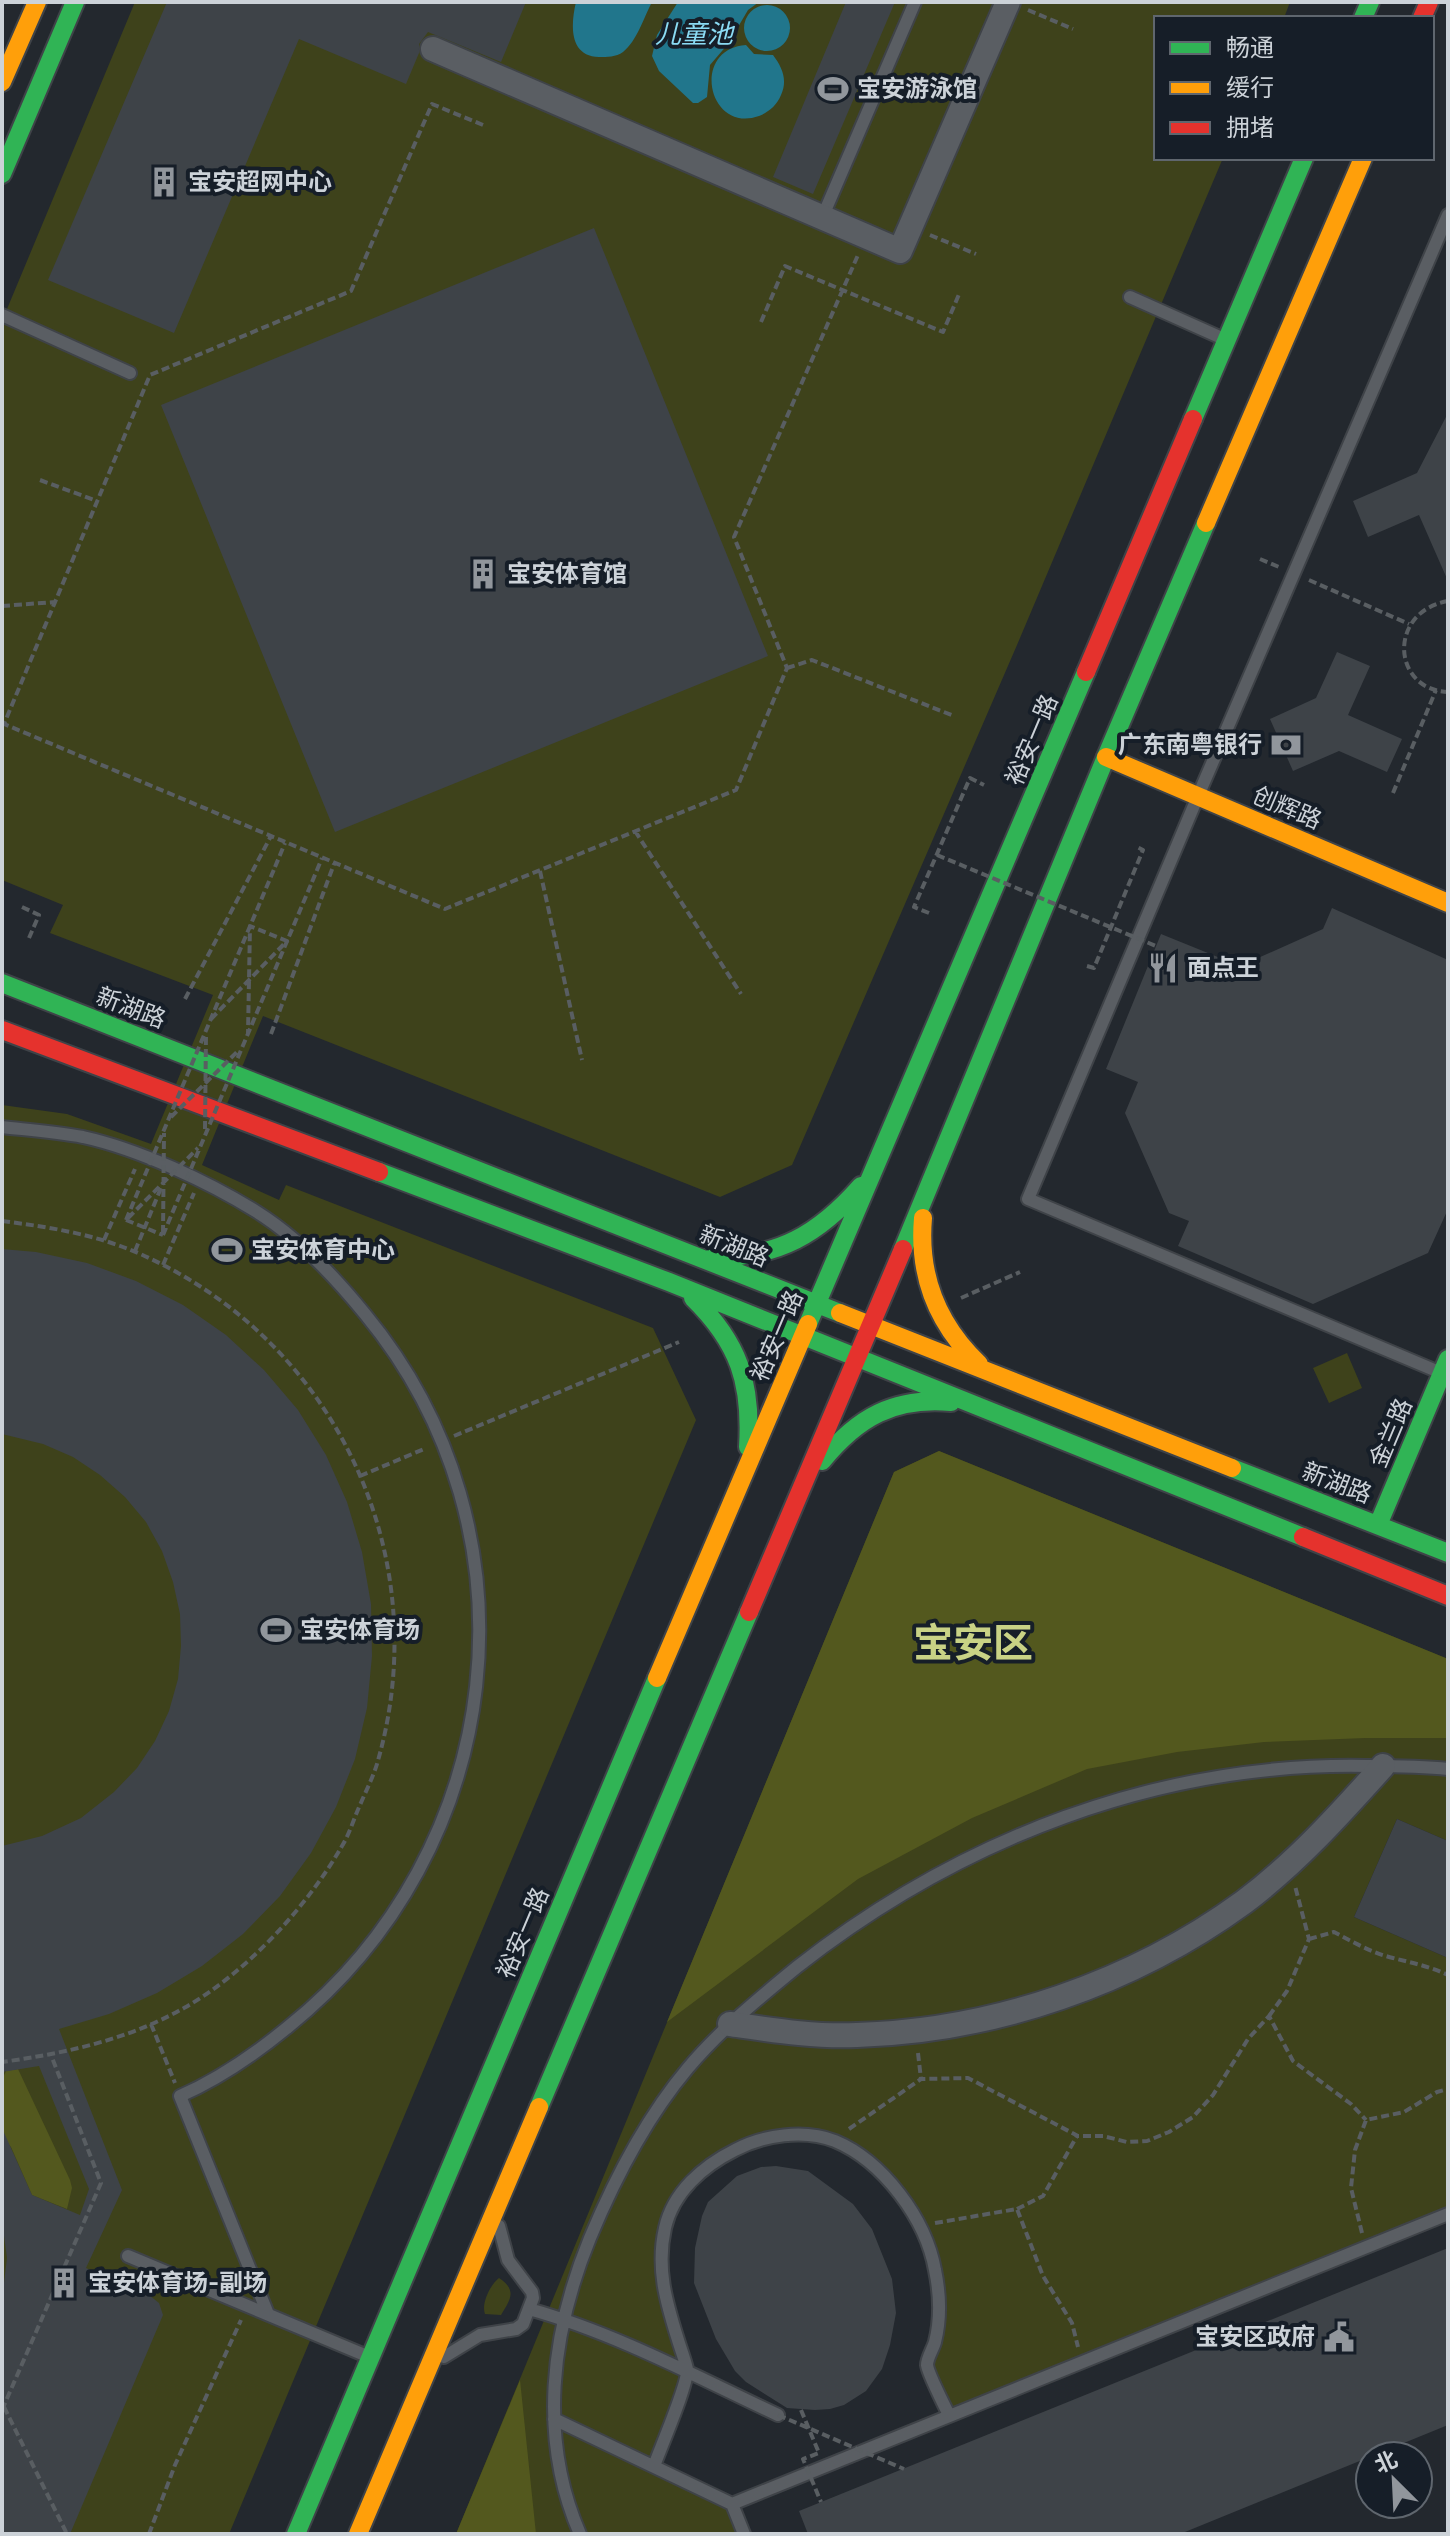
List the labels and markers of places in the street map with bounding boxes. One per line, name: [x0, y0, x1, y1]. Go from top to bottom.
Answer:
sports icon: 宝安游泳馆: [816, 72, 850, 106]
place label: 宝安游泳馆: [857, 74, 977, 103]
building icon: 宝安超网中心: [147, 165, 181, 199]
place label: 宝安超网中心: [188, 167, 332, 196]
building icon: 宝安体育馆: [466, 557, 500, 591]
place label: 宝安体育馆: [507, 559, 627, 588]
bank icon: 广东南粤银行: [1269, 728, 1303, 762]
place label: 广东南粤银行: [1118, 730, 1262, 759]
restaurant icon: 面点王: [1146, 951, 1180, 985]
place label: 面点王: [1187, 953, 1259, 982]
sports icon: 宝安体育中心: [210, 1233, 244, 1267]
place label: 宝安体育中心: [251, 1235, 395, 1264]
sports icon: 宝安体育场: [259, 1613, 293, 1647]
place label: 宝安体育场: [300, 1615, 420, 1644]
building icon: 宝安体育场-副场: [47, 2266, 81, 2300]
place label: 宝安体育场-副场: [88, 2268, 267, 2297]
public building icon: 宝安区政府: [1322, 2320, 1356, 2354]
place label: 宝安区政府: [1195, 2322, 1315, 2351]

